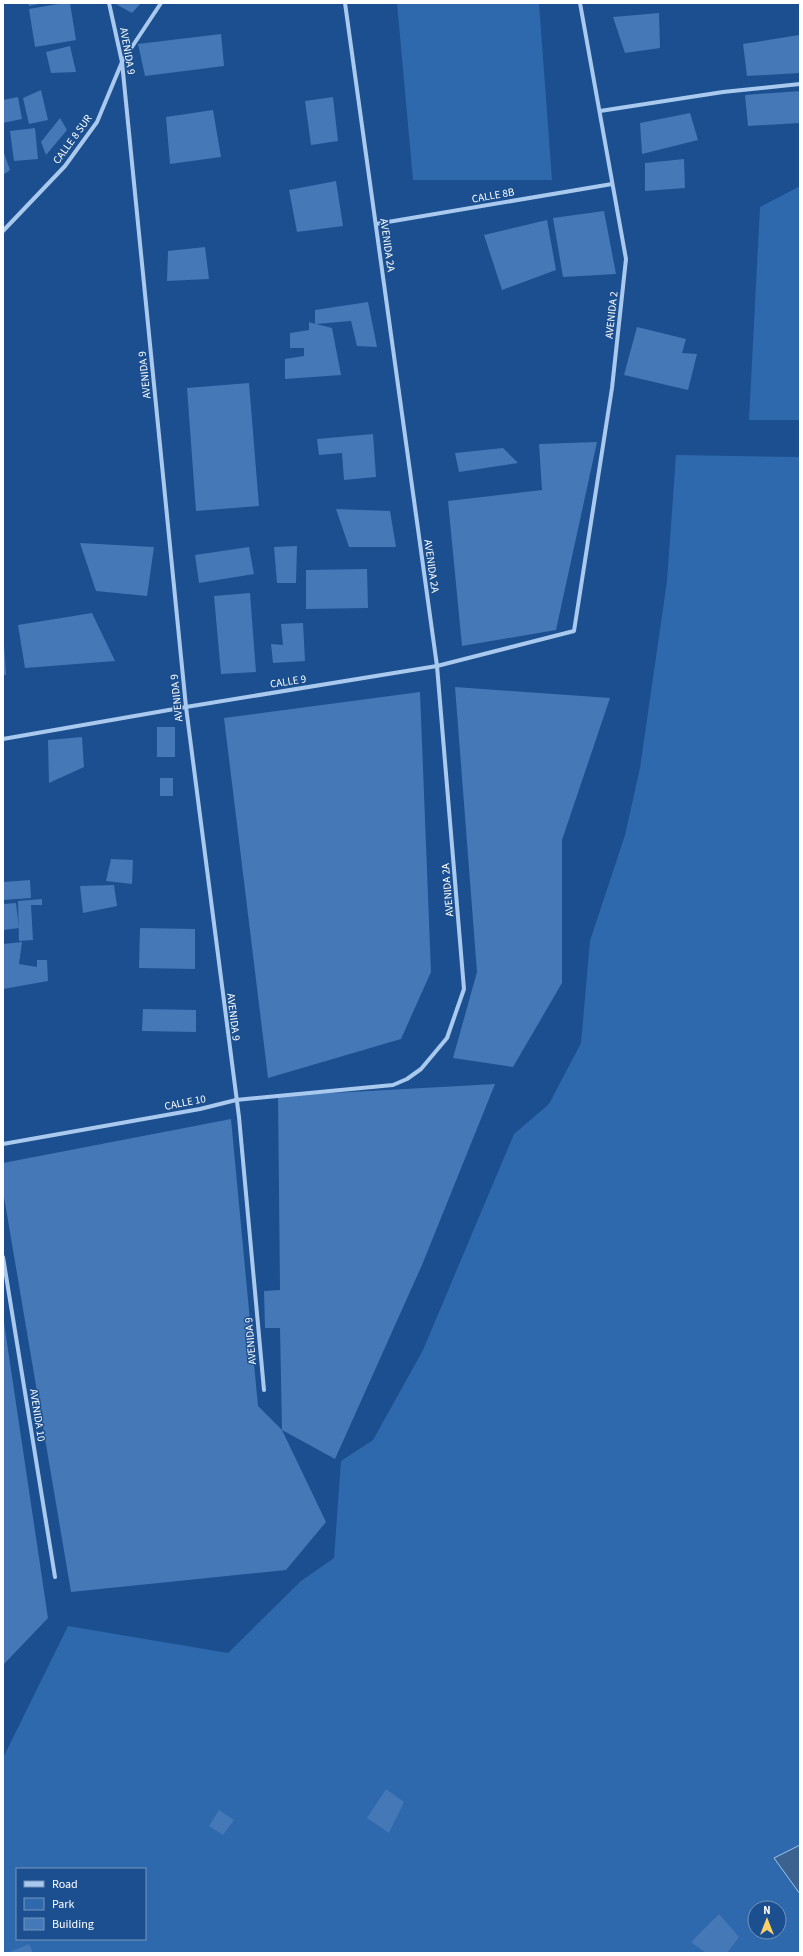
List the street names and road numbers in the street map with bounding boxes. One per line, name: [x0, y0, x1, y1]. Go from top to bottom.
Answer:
street label: AVENIDA 9: [116, 26, 139, 76]
street label: CALLE 8 SUR: [49, 111, 95, 167]
street label: CALLE 8B: [471, 184, 516, 207]
street label: AVENIDA 2A: [376, 218, 399, 273]
street label: AVENIDA 2: [602, 291, 621, 340]
street label: AVENIDA 9: [135, 350, 154, 399]
street label: AVENIDA 2A: [420, 539, 443, 594]
street label: CALLE 9: [269, 671, 307, 692]
street label: AVENIDA 9: [167, 673, 186, 722]
street label: AVENIDA 2A: [438, 863, 457, 917]
street label: AVENIDA 9: [223, 993, 244, 1042]
street label: CALLE 10: [163, 1091, 207, 1114]
street label: AVENIDA 9: [241, 1317, 260, 1365]
street label: AVENIDA 10: [26, 1388, 49, 1442]

